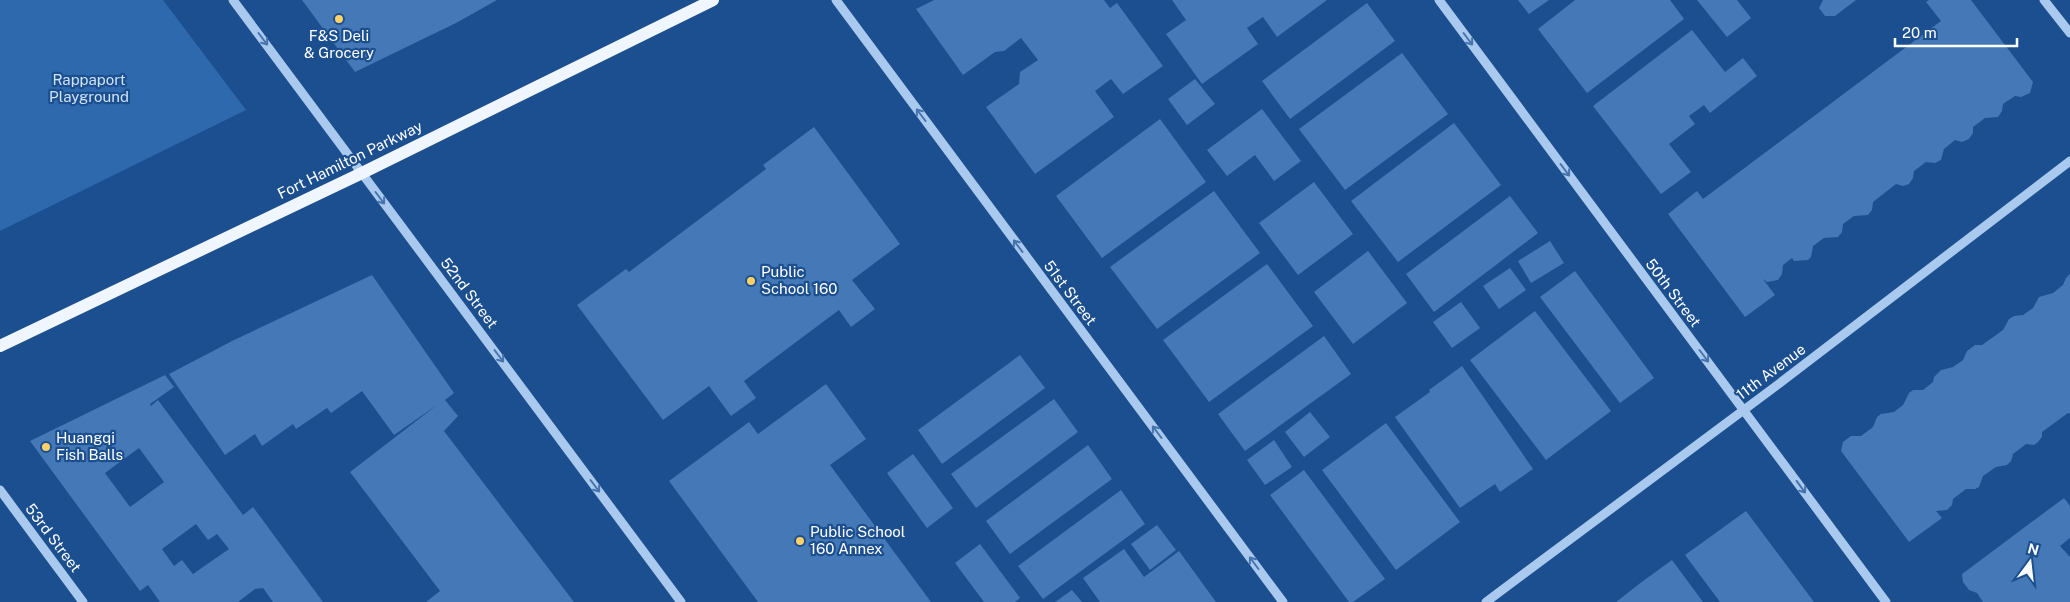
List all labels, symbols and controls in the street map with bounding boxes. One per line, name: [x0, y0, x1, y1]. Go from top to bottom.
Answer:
marker: F&S Deli & Grocery: [333, 13, 345, 25]
scale bar: [1895, 15, 2018, 47]
text: 20 m: [1902, 24, 1937, 41]
place label: F&S Deli & Grocery: [304, 27, 374, 61]
one-way arrow: [257, 32, 268, 45]
one-way arrow: [1463, 32, 1473, 46]
park label: Rappaport Playground: [49, 71, 129, 105]
one-way arrow: [916, 109, 927, 122]
street label: Fort Hamilton Parkway: [275, 117, 425, 202]
one-way arrow: [1560, 163, 1570, 177]
one-way arrow: [375, 191, 386, 204]
one-way arrow: [1013, 239, 1024, 253]
street label: 52nd Street: [437, 254, 501, 331]
street label: 50th Street: [1642, 255, 1705, 330]
street label: 51st Street: [1041, 257, 1100, 328]
place label: Public School 160: [761, 263, 837, 297]
marker: Public School 160: [745, 275, 757, 287]
street label: 11th Avenue: [1733, 340, 1809, 403]
one-way arrow: [493, 349, 504, 362]
one-way arrow: [1698, 349, 1709, 362]
one-way arrow: [1152, 425, 1162, 439]
place label: Huangqi Fish Balls: [56, 429, 123, 463]
marker: Huangqi Fish Balls: [40, 441, 52, 453]
one-way arrow: [590, 479, 601, 492]
one-way arrow: [1795, 480, 1806, 493]
street label: 53rd Street: [22, 500, 85, 575]
place label: Public School 160 Annex: [810, 523, 905, 557]
marker: Public School 160 Annex: [794, 535, 806, 547]
north arrow: [2005, 537, 2055, 587]
text: N: [2026, 540, 2041, 559]
one-way arrow: [1248, 557, 1259, 570]

